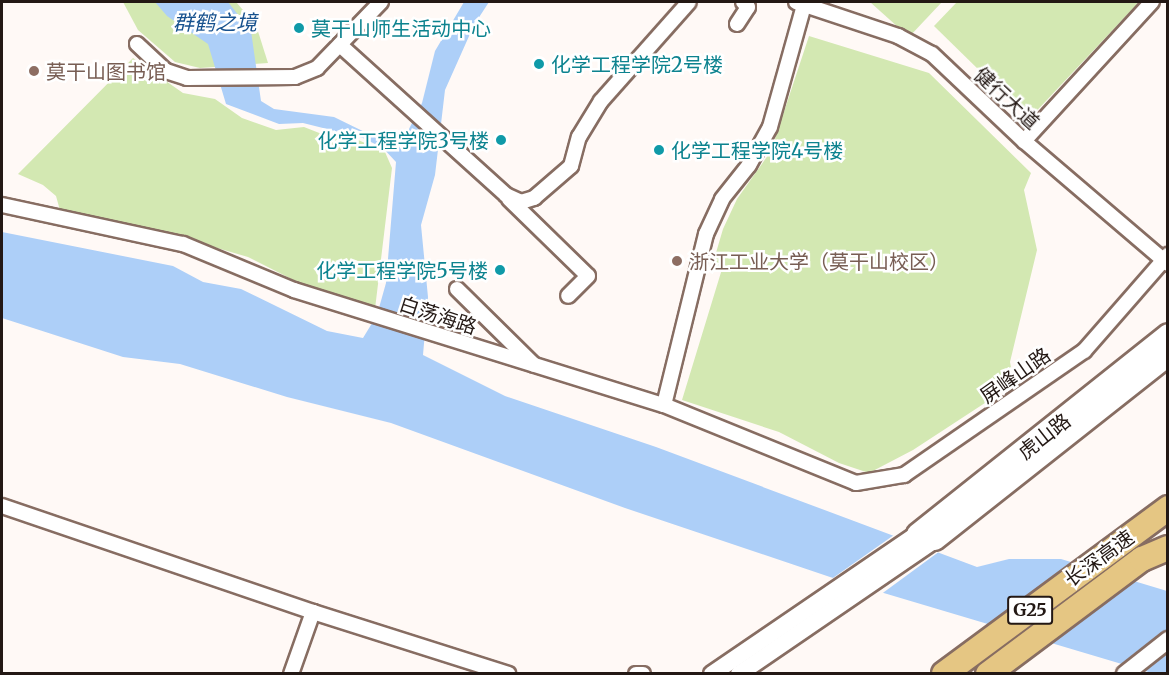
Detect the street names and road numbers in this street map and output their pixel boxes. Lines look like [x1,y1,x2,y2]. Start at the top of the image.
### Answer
street label: 健行大道 [970,62,1044,134]
street label: 白荡海路 [396,291,480,339]
street label: 屏峰山路 [975,342,1055,408]
street label: 虎山路 [1013,408,1075,464]
street label: 长深高速 [1060,525,1138,591]
road number: G25 [1006,595,1054,625]

